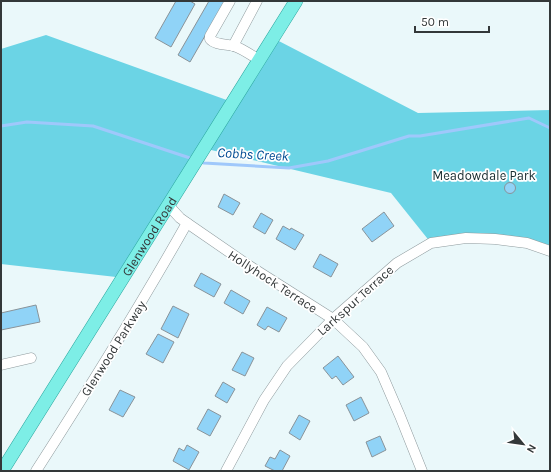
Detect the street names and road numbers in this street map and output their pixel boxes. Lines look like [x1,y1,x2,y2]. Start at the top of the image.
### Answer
street label: Glenwood Road [119,194,180,279]
street label: Hollyhock Terrace [225,247,320,316]
street label: Larkspur Terrace [314,262,397,339]
street label: Glenwood Parkway [78,298,149,399]

